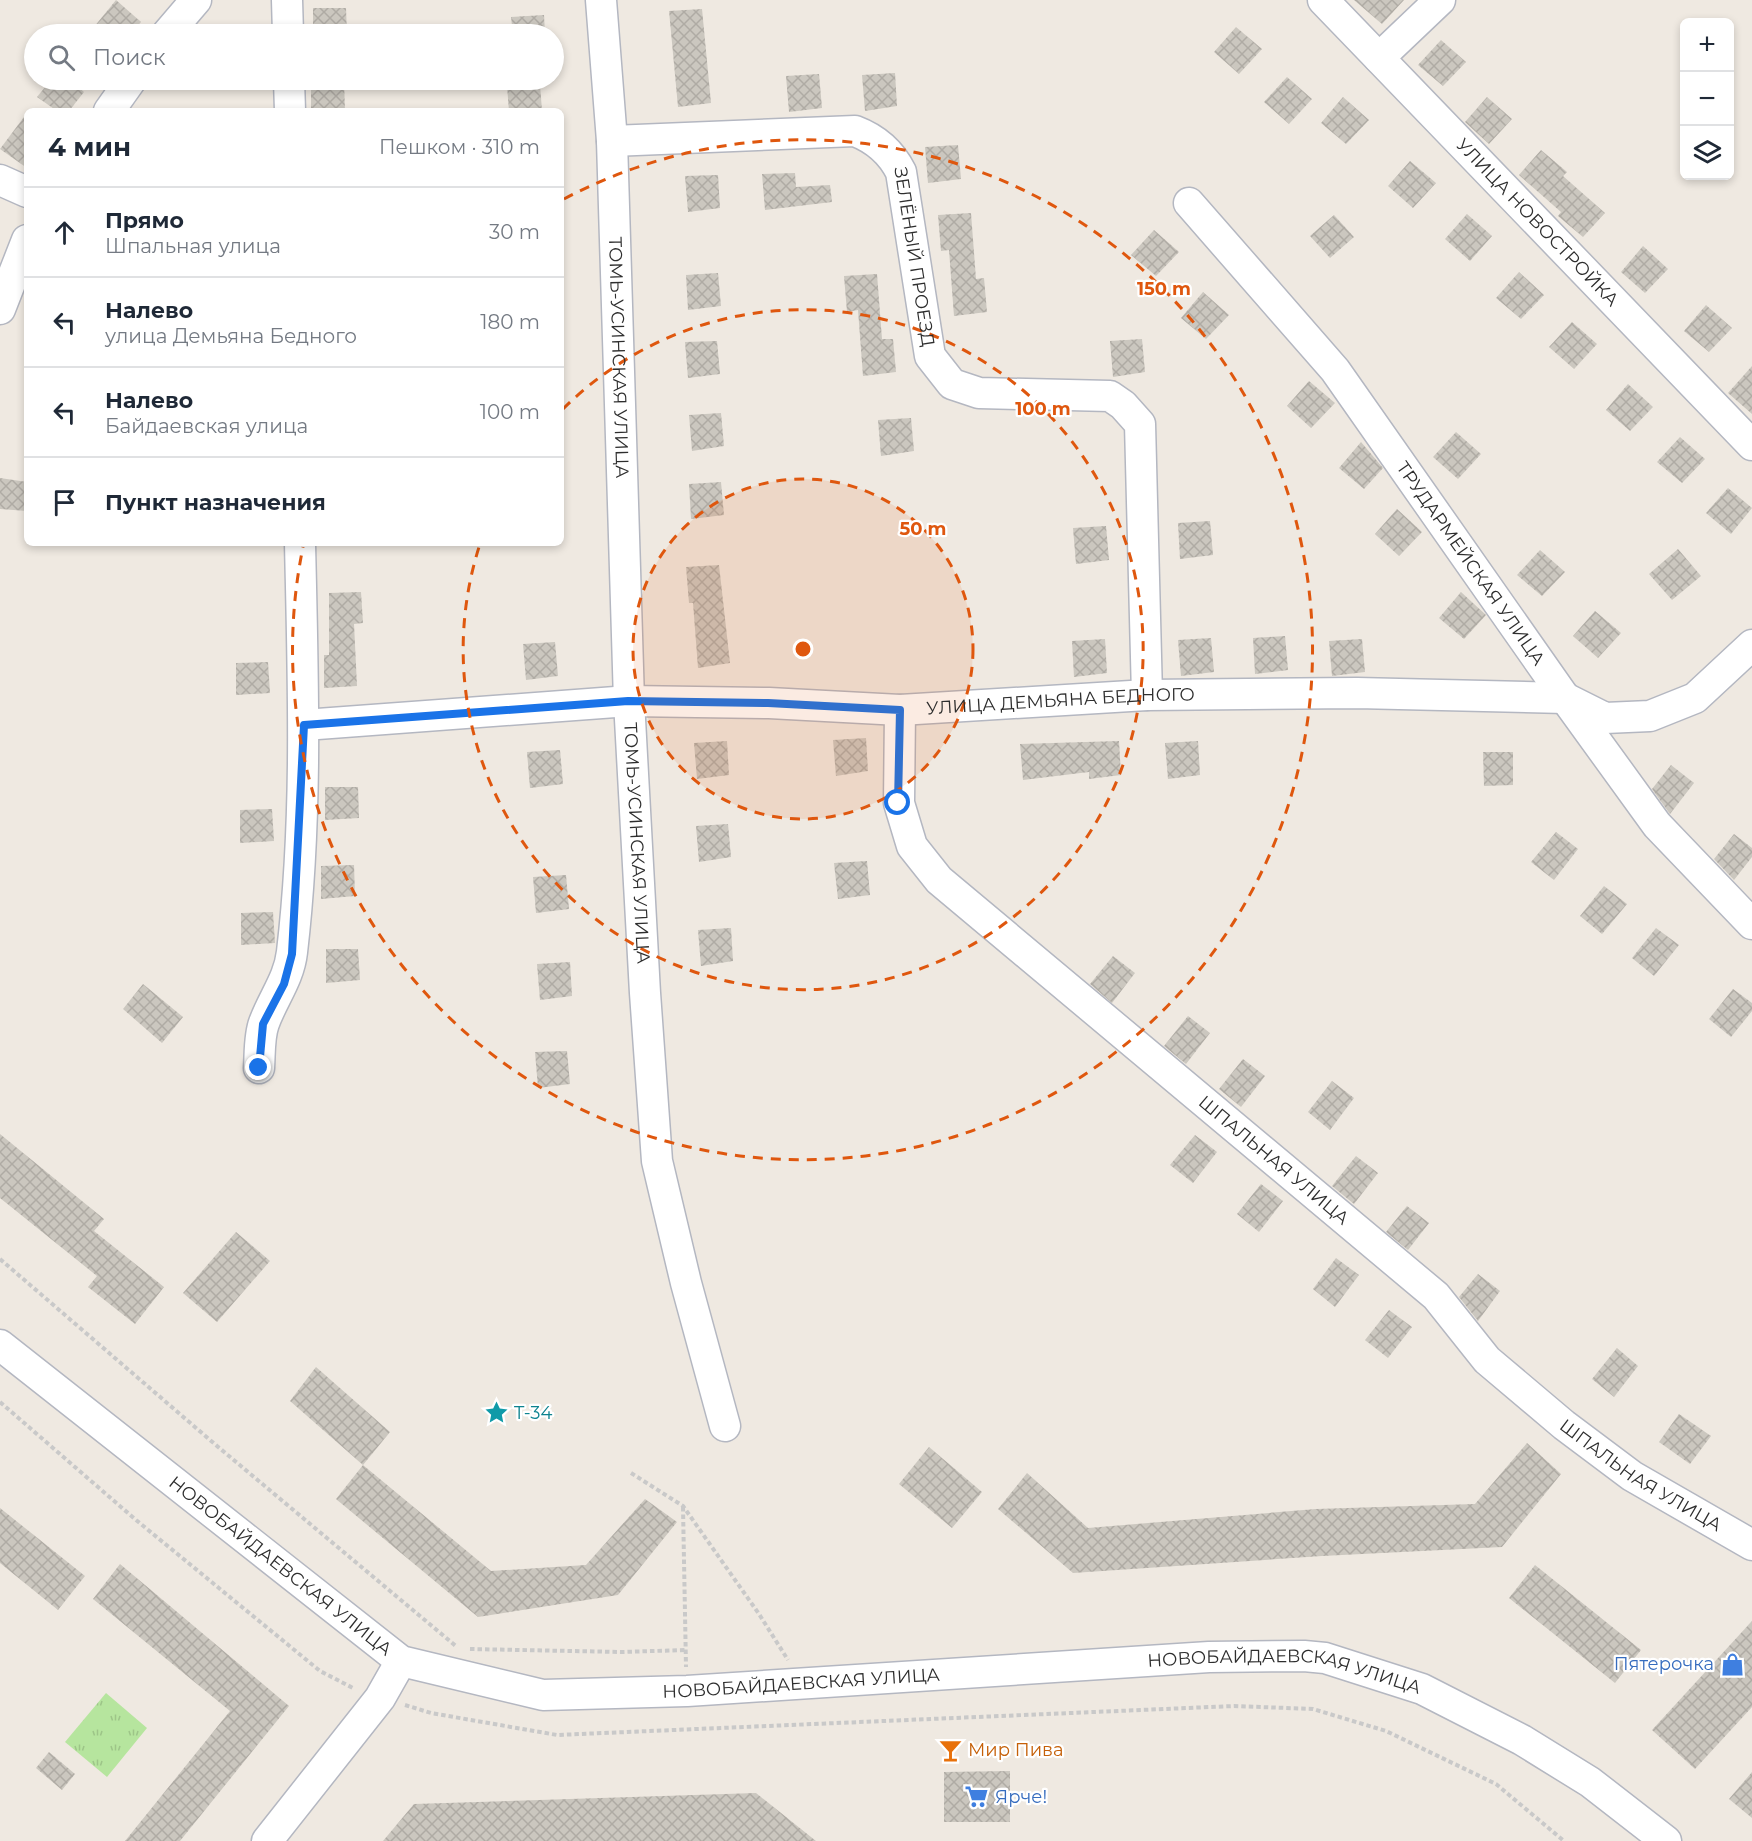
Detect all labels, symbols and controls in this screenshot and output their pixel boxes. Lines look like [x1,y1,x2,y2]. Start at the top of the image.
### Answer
map controls [1680,18,1734,180]
button: + [1680,18,1734,72]
search box [24,24,564,90]
icon: search [45,41,78,74]
text: Поиск [93,44,165,71]
button: − [1680,72,1734,126]
button: layers [1680,126,1734,180]
text: 4 мин [48,131,131,163]
street label: УЛИЦА НОВОСТРОЙКА [1452,134,1624,311]
text: Пешком · 310 m [379,135,540,159]
street label: ЗЕЛЁНЫЙ ПРОЕЗД [889,165,939,348]
text: Прямо [105,207,184,234]
icon: ahead [48,216,81,249]
text: 30 m [489,220,540,244]
text: Шпальная улица [105,234,281,258]
street label: ТОМЬ-УСИНСКАЯ УЛИЦА [604,236,633,479]
text: 150 m [1137,278,1191,300]
text: Налево [105,297,193,324]
icon: left [48,306,81,339]
text: 180 m [480,310,540,334]
text: улица Демьяна Бедного [105,324,357,348]
text: Налево [105,387,193,414]
icon: left [48,396,81,429]
text: 100 m [1015,398,1071,420]
text: 100 m [480,400,540,424]
text: Байдаевская улица [105,414,308,438]
street label: ТРУДАРМЕЙСКАЯ УЛИЦА [1392,457,1550,670]
icon: arrive [48,486,81,519]
text: Пункт назначения [105,489,326,516]
text: 50 m [900,518,946,540]
centre of rings [793,639,813,659]
street label: УЛИЦА ДЕМЬЯНА БЕДНОГО [926,684,1195,719]
street label: ТОМЬ-УСИНСКАЯ УЛИЦА [619,722,654,965]
route start [884,789,910,815]
route end [245,1054,271,1080]
street label: ШПАЛЬНАЯ УЛИЦА [1194,1091,1354,1230]
place icon: T-34 [483,1400,509,1426]
place label: T-34 [514,1402,552,1424]
street label: ШПАЛЬНАЯ УЛИЦА [1555,1415,1726,1537]
street label: НОВОБАЙДАЕВСКАЯ УЛИЦА [164,1471,397,1661]
street label: НОВОБАЙДАЕВСКАЯ УЛИЦА [1147,1645,1424,1699]
shop icon: Пятерочка [1719,1651,1745,1677]
place label: Пятерочка [1614,1653,1714,1675]
street label: НОВОБАЙДАЕВСКАЯ УЛИЦА [662,1664,941,1703]
bar icon: Мир Пива [937,1737,963,1763]
place label: Мир Пива [968,1739,1063,1761]
supermarket icon: Ярче! [964,1784,990,1810]
place label: Ярче! [995,1786,1047,1808]

